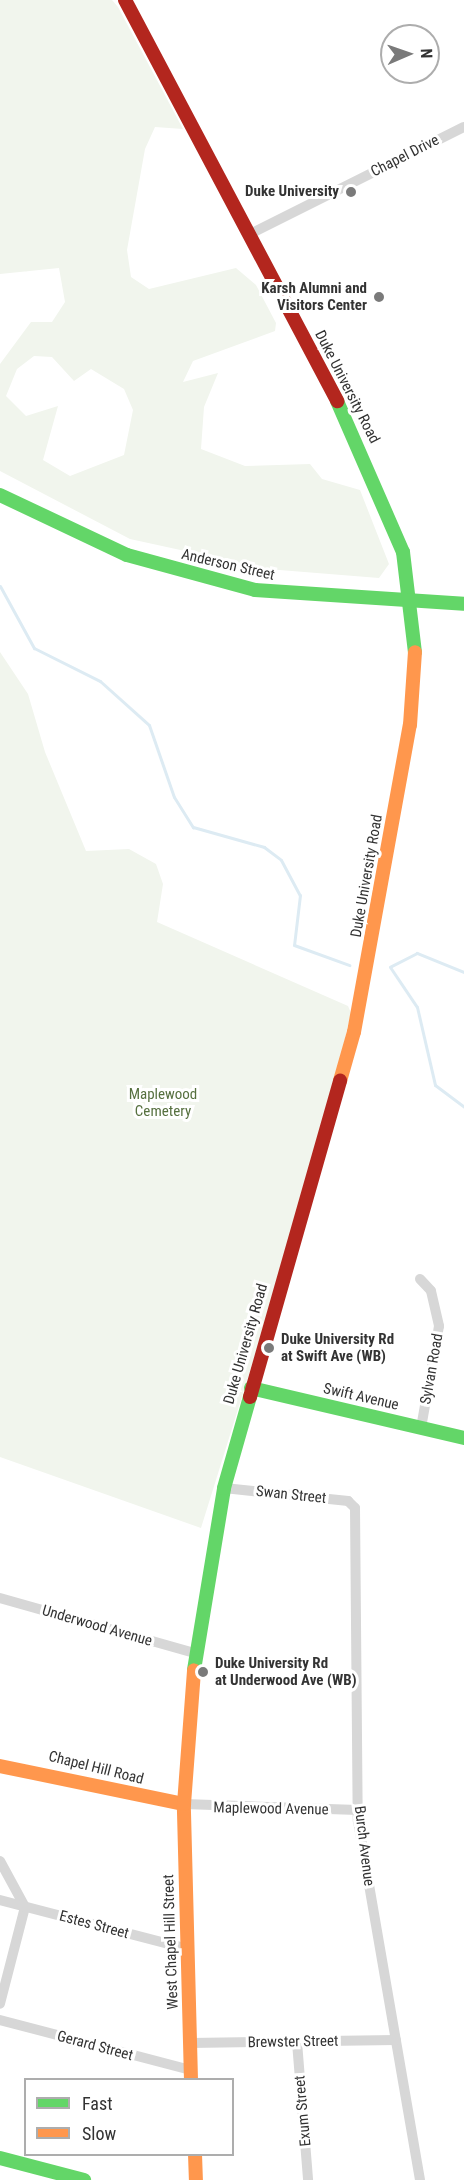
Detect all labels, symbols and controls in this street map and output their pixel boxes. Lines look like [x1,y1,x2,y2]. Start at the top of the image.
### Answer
north arrow [380,24,440,84]
text: N [417,48,436,59]
street label: Chapel Drive [368,131,442,181]
place label: Duke University [245,183,339,201]
marker: Duke University [344,185,358,199]
place label: Karsh Alumni and Visitors Center [261,279,367,314]
marker: Karsh Alumni and Visitors Center [372,290,386,304]
street label: Duke University Road [311,327,383,447]
street label: Anderson Street [180,546,276,584]
street label: Duke University Road [347,813,387,939]
park label: Maplewood Cemetery [129,1085,197,1120]
street label: Duke University Road [220,1282,272,1406]
place label: Duke University Rd at Swift Ave (WB) [281,1330,394,1365]
street label: Sylvan Road [417,1332,447,1406]
marker: Duke University Rd at Swift Ave (WB) [262,1341,276,1355]
street label: Swift Avenue [322,1380,400,1414]
street label: Swan Street [255,1482,327,1508]
street label: Underwood Avenue [40,1602,154,1650]
place label: Duke University Rd at Underwood Ave (WB) [215,1654,357,1689]
marker: Duke University Rd at Underwood Ave (WB) [196,1665,210,1679]
street label: Chapel Hill Road [47,1747,145,1789]
street label: Maplewood Avenue [213,1799,329,1819]
street label: Burch Avenue [350,1805,378,1887]
street label: West Chapel Hill Street [160,1874,182,2010]
street label: Estes Street [57,1907,131,1943]
street label: Gerard Street [55,2027,135,2065]
street label: Brewster Street [247,2032,339,2052]
street label: Exum Street [291,2075,315,2147]
legend [24,2078,234,2156]
text: Fast [82,2093,113,2114]
text: Slow [82,2123,116,2144]

